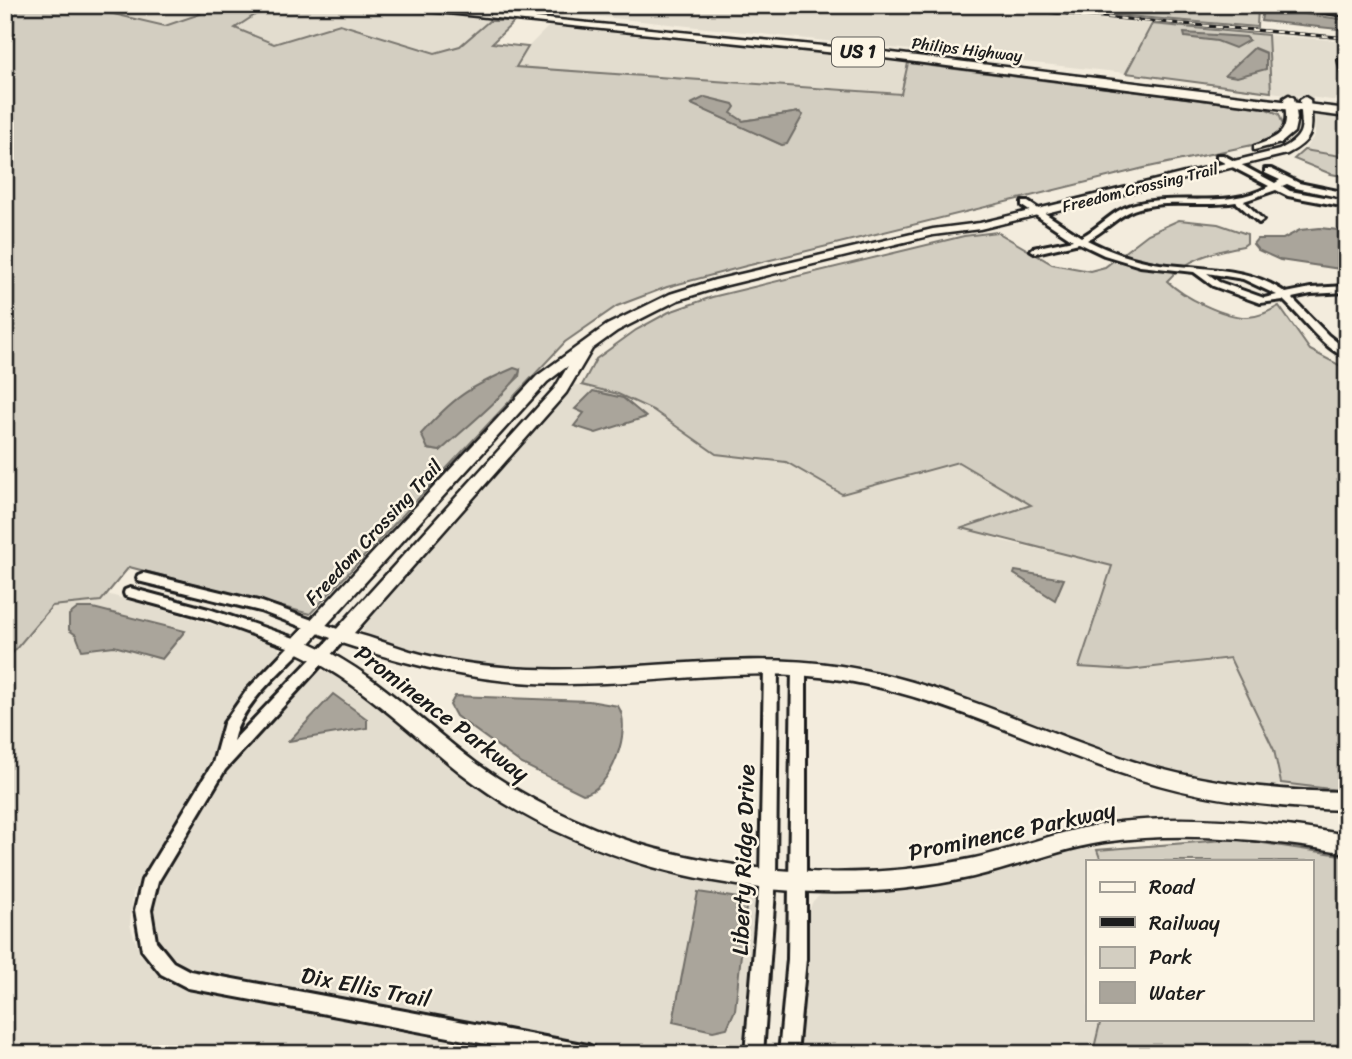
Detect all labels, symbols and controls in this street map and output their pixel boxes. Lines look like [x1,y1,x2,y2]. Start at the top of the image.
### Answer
street label: Philips Highway [910,28,1025,71]
road number: US 1 [832,38,884,66]
street label: Freedom Crossing Trail [1059,154,1222,221]
street label: Freedom Crossing Trail [297,451,451,613]
street label: Prominence Parkway [345,634,538,793]
street label: Liberty Ridge Drive [720,764,767,956]
street label: Prominence Parkway [905,789,1120,873]
legend [1086,860,1314,1020]
text: Road [1149,868,1196,906]
text: Railway [1149,904,1220,942]
text: Park [1149,938,1192,976]
street label: Dix Ellis Trail [298,955,435,1020]
text: Water [1149,974,1206,1012]

